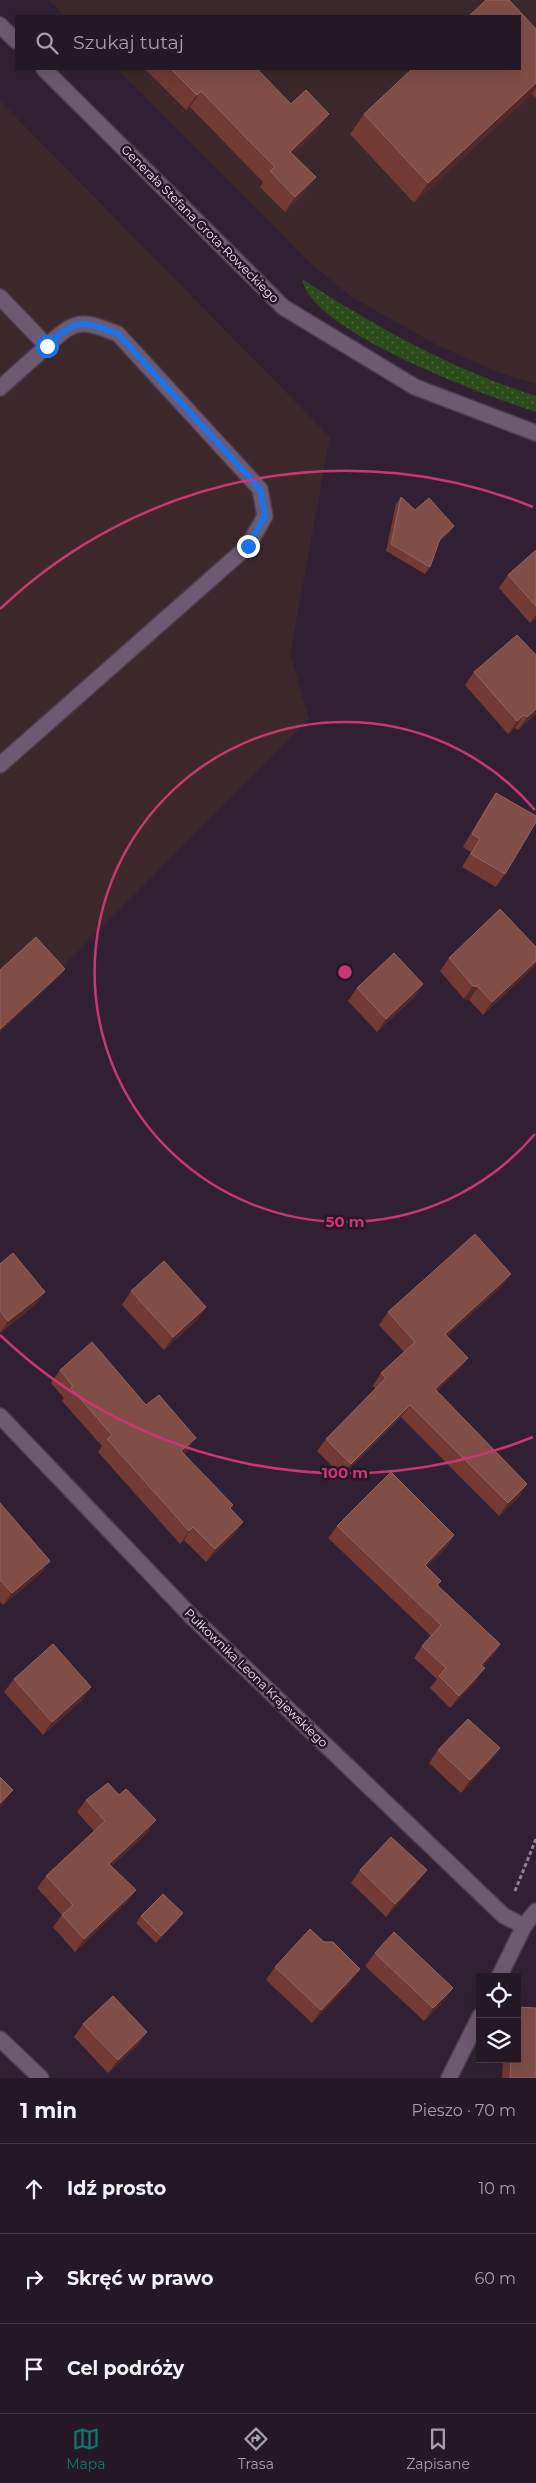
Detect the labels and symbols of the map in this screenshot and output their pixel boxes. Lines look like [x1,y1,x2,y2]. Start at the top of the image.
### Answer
street label: Generała Stefana Grota-Roweckiego [118,142,282,306]
route start [36,335,59,358]
route end [237,535,260,558]
centre of rings [336,963,354,981]
text: 50 m [325,1212,365,1231]
text: 100 m [322,1463,368,1482]
street label: Pułkownika Leona Krajewskiego [182,1605,331,1750]

